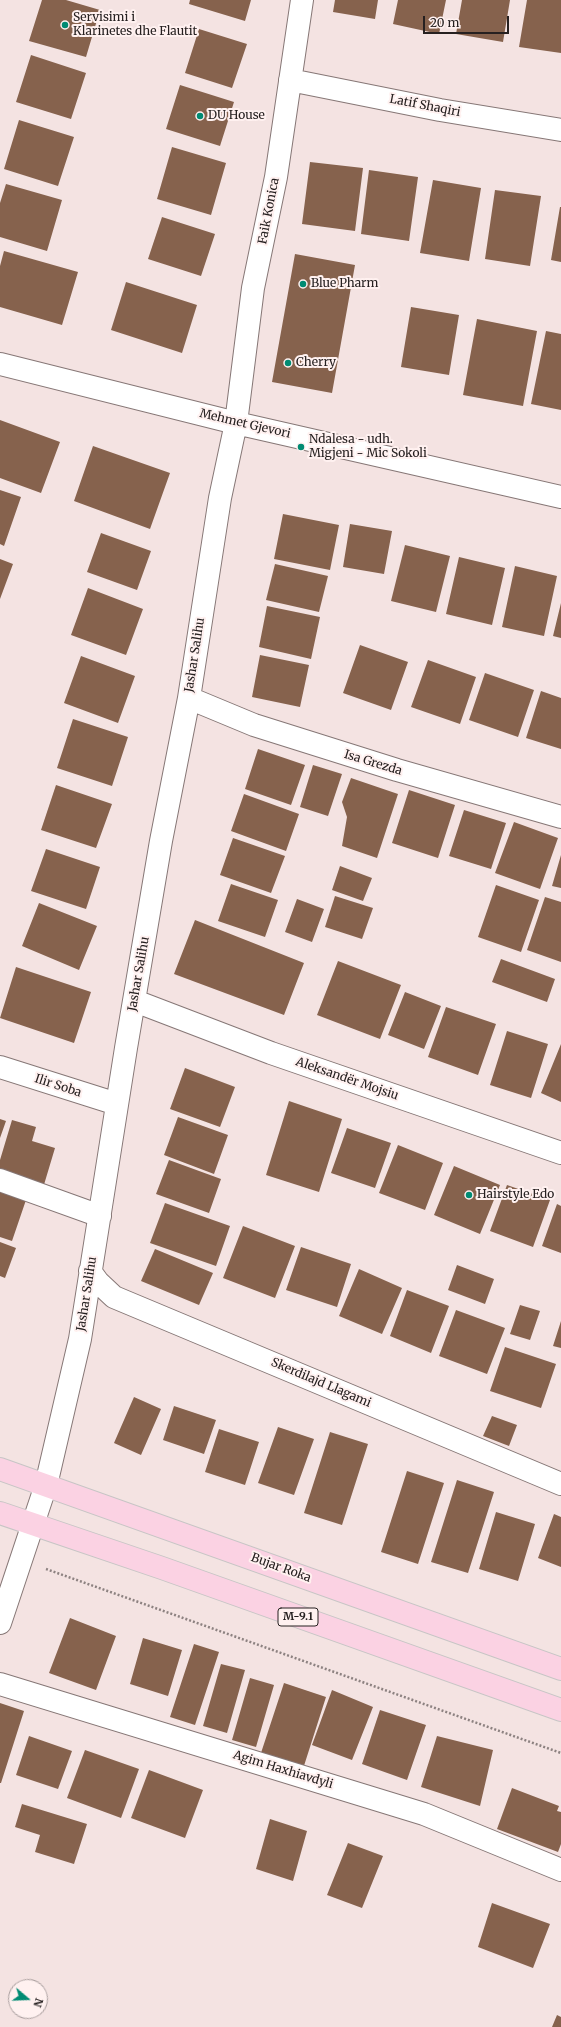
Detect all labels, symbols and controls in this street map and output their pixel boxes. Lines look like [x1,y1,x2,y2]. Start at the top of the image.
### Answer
scale bar [425,8,511,34]
place label: Servisimi i Klarinetes dhe Flautit [73,11,197,39]
text: 20 m [430,15,459,30]
marker: Servisimi i Klarinetes dhe Flautit [60,20,70,30]
street label: Latif Shaqiri [388,92,462,120]
place label: DU House [208,109,265,123]
marker: DU House [195,111,205,121]
street label: Faik Konica [256,177,282,245]
place label: Blue Pharm [311,277,378,291]
marker: Blue Pharm [298,279,308,289]
place label: Cherry [296,356,336,370]
marker: Cherry [283,358,293,368]
street label: Mehmet Gjevori [198,407,292,441]
place label: Ndalesa - udh. Migjeni - Mic Sokoli [309,433,427,461]
marker: Ndalesa - udh. Migjeni - Mic Sokoli [296,442,306,452]
street label: Jashar Salihu [182,617,208,693]
street label: Isa Grezda [342,747,404,779]
street label: Jashar Salihu [125,936,153,1012]
street label: Aleksandër Mojsiu [294,1055,400,1103]
street label: Ilir Soba [33,1072,83,1100]
place label: Hairstyle Edo [477,1188,554,1202]
marker: Hairstyle Edo [464,1190,474,1200]
street label: Jashar Salihu [74,1256,100,1332]
street label: Skerdilajd Llagami [269,1355,373,1411]
street label: Bujar Roka [249,1550,313,1586]
road number: M-9.1 [278,1608,318,1626]
street label: Agim Haxhiavdyli [231,1748,335,1792]
north arrow [8,1979,48,2019]
text: N [30,1996,46,2009]

